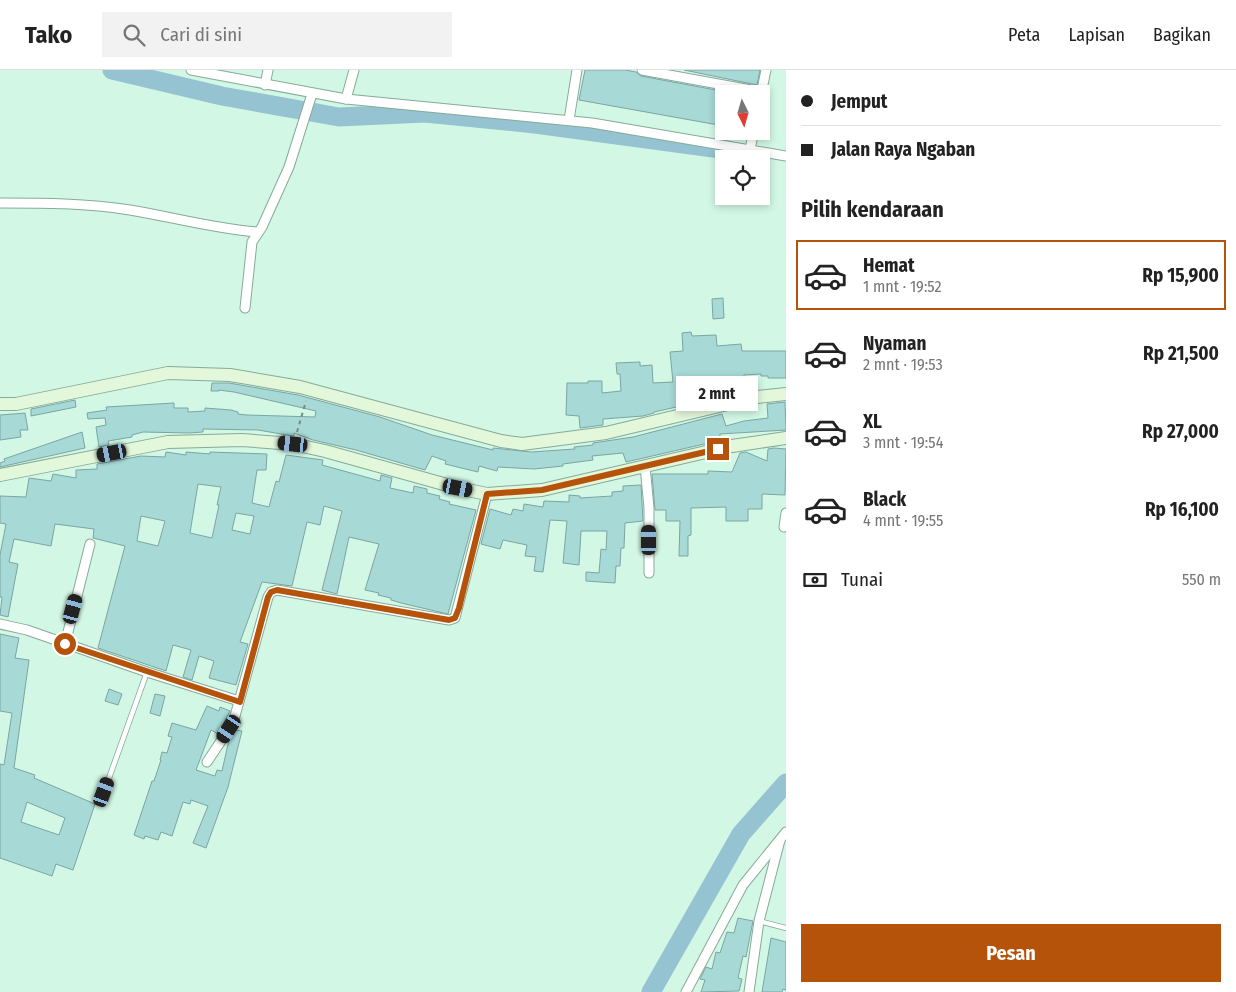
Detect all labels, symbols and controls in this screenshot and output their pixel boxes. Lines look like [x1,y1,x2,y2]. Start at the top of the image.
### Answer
search box [102,12,452,57]
text: Tako [25,21,72,49]
icon: search [120,21,148,49]
text: Cari di sini [160,23,242,46]
text: Peta [1008,24,1040,46]
text: Lapisan [1068,24,1125,46]
text: Bagikan [1153,24,1211,46]
north arrow [715,85,770,140]
map controls [715,85,770,205]
text: Jemput [831,90,888,113]
text: Jalan Raya Ngaban [831,138,975,161]
button: locate [715,150,770,205]
text: Pilih kendaraan [801,196,944,223]
icon: car [803,253,848,298]
text: Hemat [863,254,915,277]
text: Rp 15,900 [1142,264,1219,287]
text: 1 mnt · 19:52 [863,277,942,296]
icon: car [803,331,848,376]
text: Nyaman [863,332,926,355]
text: Rp 21,500 [1143,342,1219,365]
text: 2 mnt · 19:53 [863,355,943,374]
callout: 2 mnt [677,376,759,412]
text: 2 mnt [699,384,735,403]
icon: car [803,409,848,454]
text: XL [863,410,882,433]
text: Rp 27,000 [1142,420,1219,443]
text: 3 mnt · 19:54 [863,433,943,452]
car [277,435,308,453]
route end [707,438,729,460]
car [95,443,128,463]
car [441,478,474,498]
icon: car [803,487,848,532]
text: Black [863,488,906,511]
text: Rp 16,100 [1145,498,1219,521]
text: 4 mnt · 19:55 [863,511,943,530]
car [641,525,656,555]
icon: cash [801,566,829,594]
text: Tunai [841,568,883,591]
text: 550 m [1182,570,1221,589]
car [61,593,84,625]
route start [54,633,76,655]
car [214,712,243,746]
car [91,775,116,809]
button: Pesan [801,924,1221,982]

